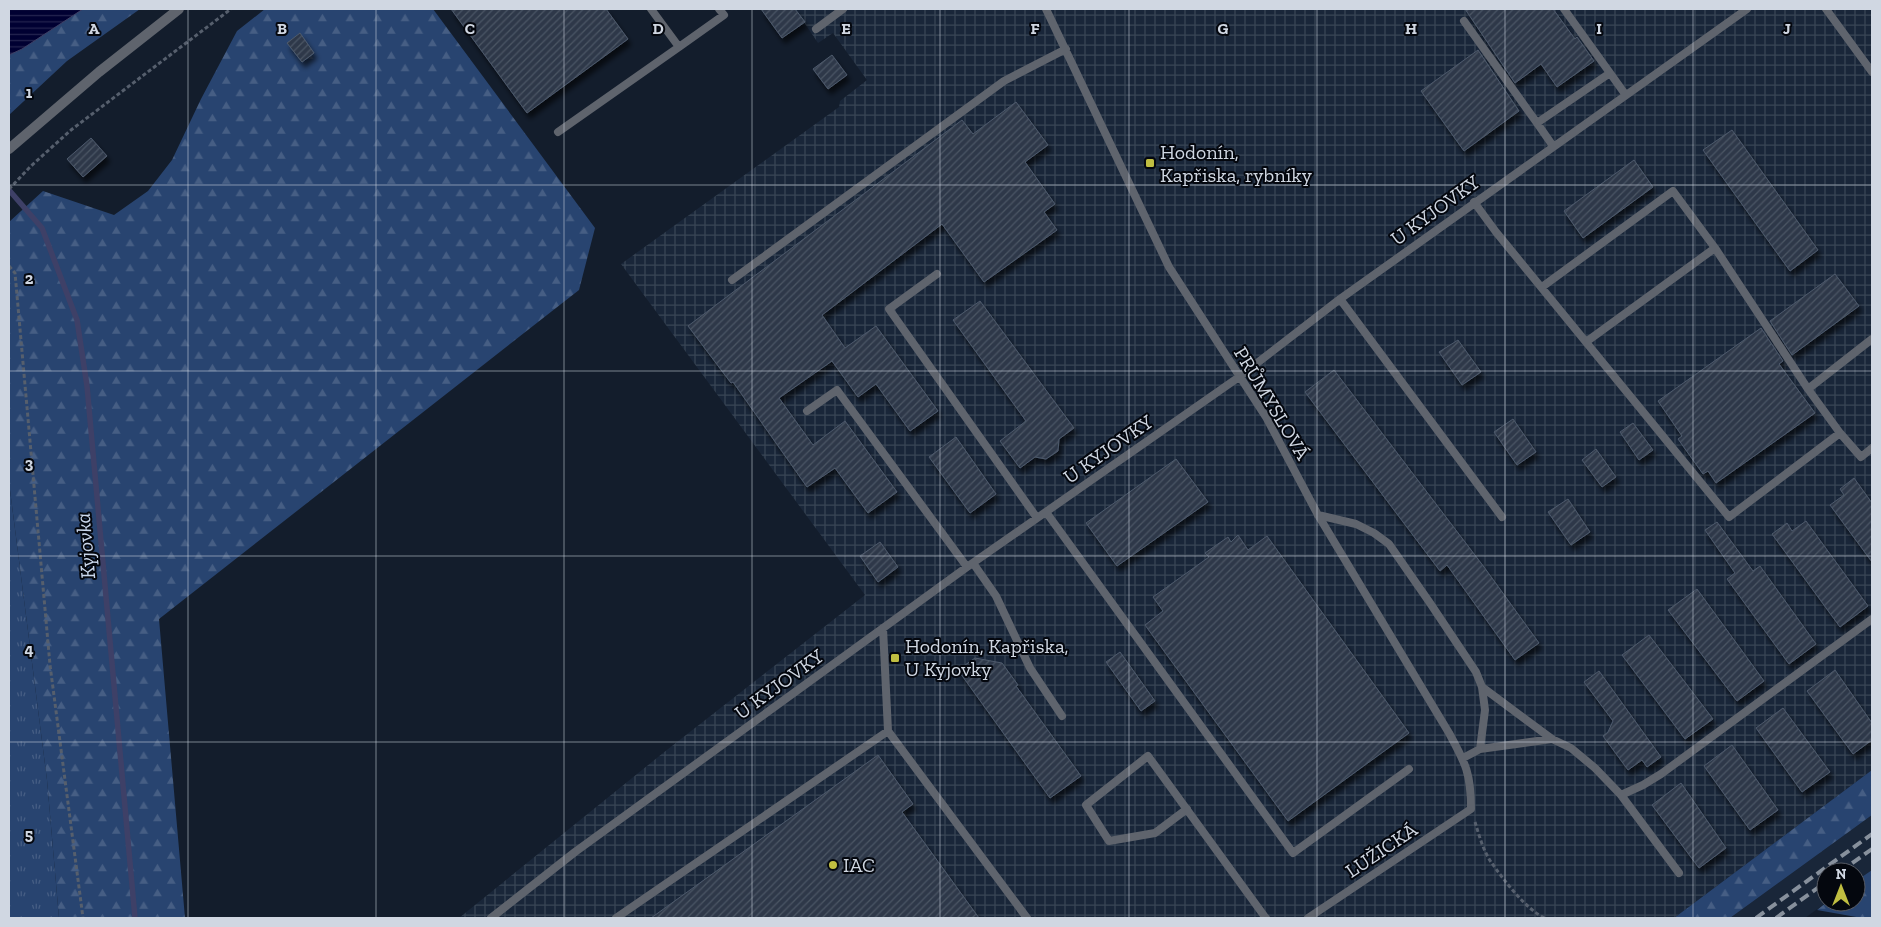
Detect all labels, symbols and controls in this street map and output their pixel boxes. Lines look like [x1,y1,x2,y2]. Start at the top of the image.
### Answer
text: A [89,19,100,38]
text: B [277,19,287,38]
text: C [465,19,475,38]
text: D [652,19,664,38]
text: E [841,19,851,38]
text: F [1030,19,1040,38]
text: G [1218,19,1229,38]
text: H [1405,19,1417,38]
text: I [1596,19,1602,38]
text: J [1783,19,1791,38]
text: 1 [26,83,33,102]
place label: Hodonín, Kapřiska, rybníky [1160,140,1313,187]
marker: Hodonín, Kapřiska, rybníky [1144,157,1156,169]
street label: U KYJOVKY [1386,169,1485,250]
text: 2 [25,269,34,288]
street label: PRŮMYSLOVÁ [1229,342,1316,465]
street label: U KYJOVKY [1059,409,1158,489]
text: 3 [25,454,34,473]
water label: Kyjovka [70,512,100,580]
place label: Hodonín, Kapřiska, U Kyjovky [905,634,1069,681]
text: 4 [24,640,34,659]
street label: U KYJOVKY [730,643,829,724]
marker: Hodonín, Kapřiska, U Kyjovky [889,652,901,664]
street label: LUŽICKÁ [1341,817,1422,883]
text: 5 [25,825,33,844]
place label: IAC [843,853,875,877]
marker: IAC [827,859,839,871]
north arrow [1816,862,1866,912]
text: N [1836,866,1847,883]

